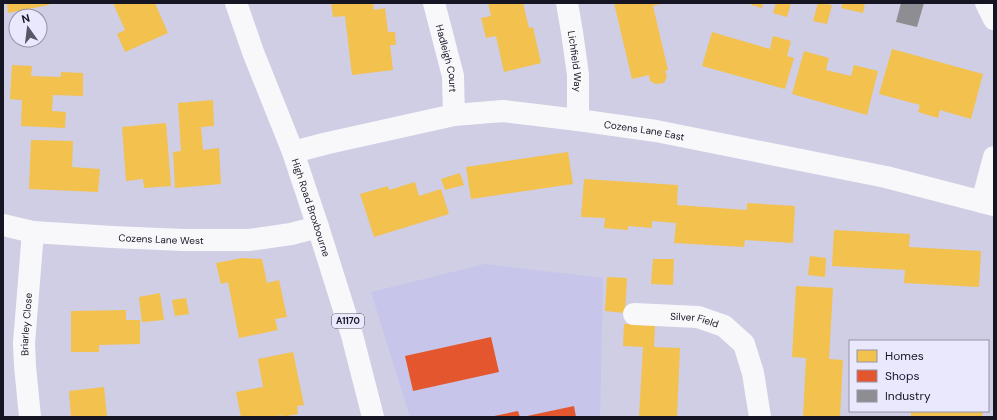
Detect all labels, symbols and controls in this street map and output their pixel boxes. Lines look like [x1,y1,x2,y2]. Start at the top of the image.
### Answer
north arrow [8,8,48,48]
text: N [20,11,31,26]
street label: Hadleigh Court [433,23,460,92]
street label: Lichfield Way [565,30,584,92]
street label: Cozens Lane East [603,118,686,144]
street label: High Road Broxbourne [289,157,333,259]
street label: Cozens Lane West [118,231,204,247]
street label: Briarley Close [18,292,35,356]
street label: Silver Field [670,310,720,331]
road number: A1170 [332,314,364,328]
legend [849,340,989,412]
text: Homes [885,348,924,364]
text: Shops [885,368,920,384]
text: Industry [885,388,931,404]

